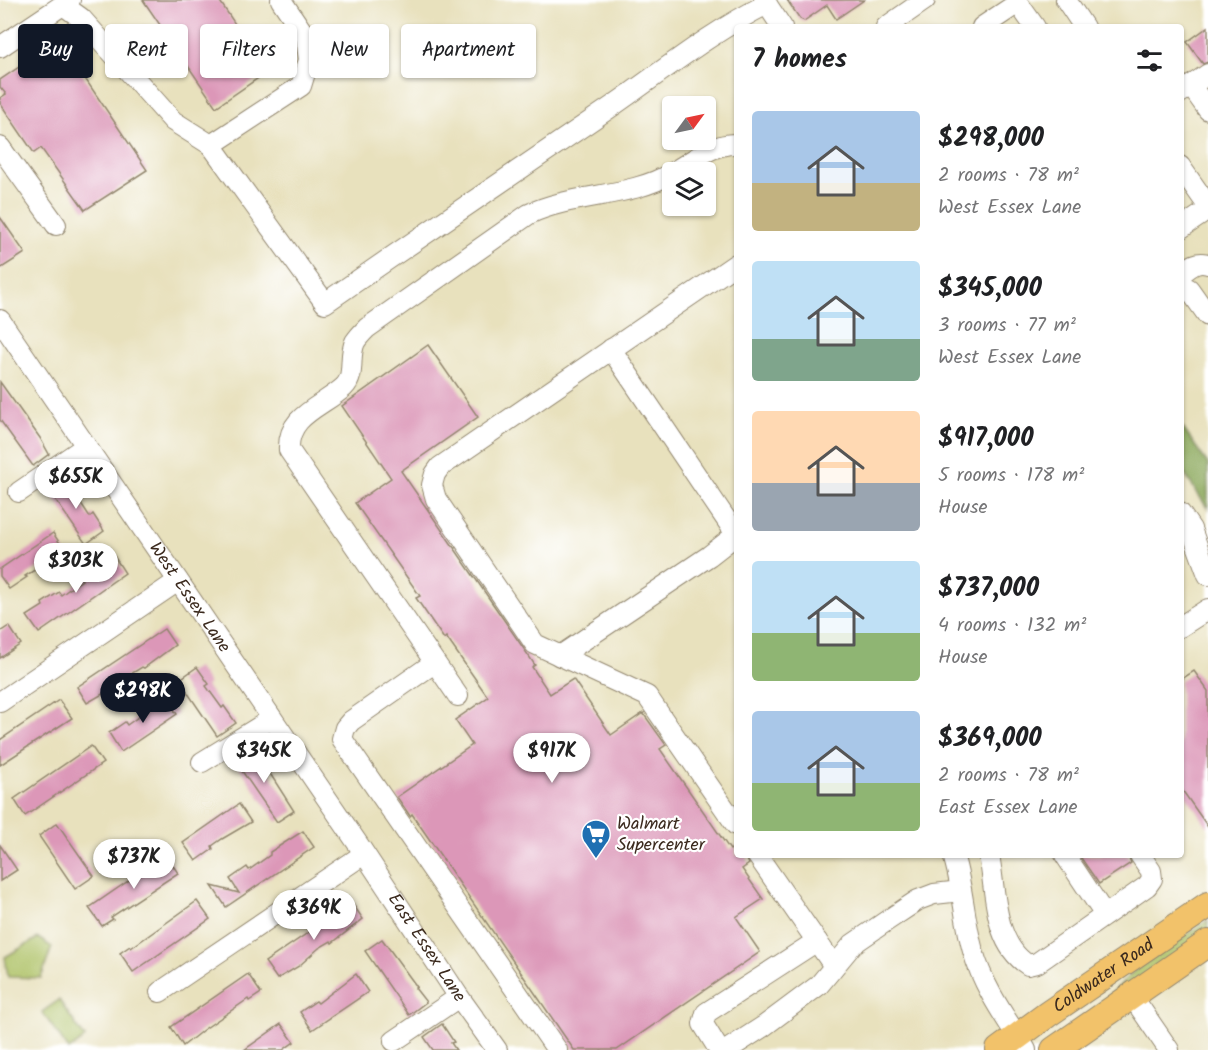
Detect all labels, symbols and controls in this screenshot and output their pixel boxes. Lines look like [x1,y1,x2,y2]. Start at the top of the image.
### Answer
chip: Buy [18,24,93,78]
chip: Rent [105,24,188,78]
chip: Filters [200,24,297,78]
chip: New [309,24,389,78]
chip: Apartment [401,24,536,78]
text: 7 homes [752,39,847,81]
icon: filters [1133,44,1166,77]
north arrow [662,96,716,150]
map controls [662,96,716,216]
text: $298,000 [938,118,1044,160]
icon: home [800,135,872,207]
text: 2 rooms · 78 m² [938,160,1079,192]
button: layers [662,162,716,216]
text: West Essex Lane [938,192,1081,224]
text: $345,000 [938,268,1042,310]
icon: home [800,285,872,357]
text: 3 rooms · 77 m² [938,310,1076,342]
text: West Essex Lane [938,342,1081,374]
text: $917,000 [938,418,1034,460]
icon: home [800,435,872,507]
pin: $655K [34,459,118,510]
text: 5 rooms · 178 m² [938,460,1084,492]
text: $655K [49,462,103,494]
text: House [938,492,988,524]
street label: West Essex Lane [141,536,238,659]
pin: $303K [34,543,118,594]
text: $303K [48,546,104,578]
text: $737,000 [938,568,1039,610]
icon: home [800,585,872,657]
text: 4 rooms · 132 m² [938,610,1086,642]
text: House [938,642,988,674]
pin: $298K [101,673,185,724]
text: $298K [114,676,172,708]
text: $369,000 [938,718,1042,760]
pin: $345K [222,733,306,784]
pin: $917K [510,733,594,784]
icon: home [800,735,872,807]
text: $345K [236,736,292,768]
text: $917K [527,736,577,768]
text: 2 rooms · 78 m² [938,760,1079,792]
text: East Essex Lane [938,792,1078,824]
place label: Walmart Supercenter [617,810,706,860]
supermarket icon: Walmart Supercenter [580,818,612,860]
pin: $737K [92,839,176,890]
text: $737K [107,842,161,874]
street label: East Essex Lane [380,887,473,1008]
pin: $369K [272,890,356,941]
text: $369K [286,893,342,925]
street label: Coldwater Road [1047,931,1161,1021]

